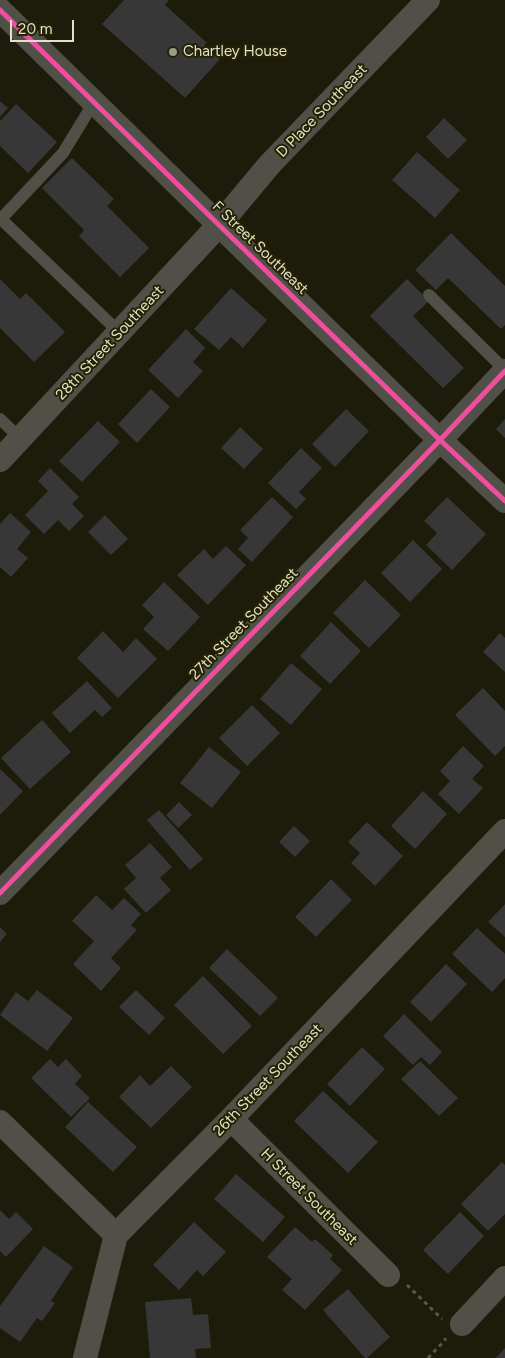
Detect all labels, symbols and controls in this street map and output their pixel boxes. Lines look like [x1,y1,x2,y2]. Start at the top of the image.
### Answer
scale bar [12,10,76,42]
text: 20 m [18,20,52,38]
place label: Chartley House [183,43,287,61]
marker: Chartley House [167,46,179,58]
street label: D Place Southeast [273,61,371,161]
street label: F Street Southeast [208,198,312,298]
street label: 28th Street Southeast [52,282,168,404]
street label: 27th Street Southeast [186,564,302,684]
street label: 26th Street Southeast [210,1020,326,1140]
street label: H Street Southeast [257,1145,361,1249]

